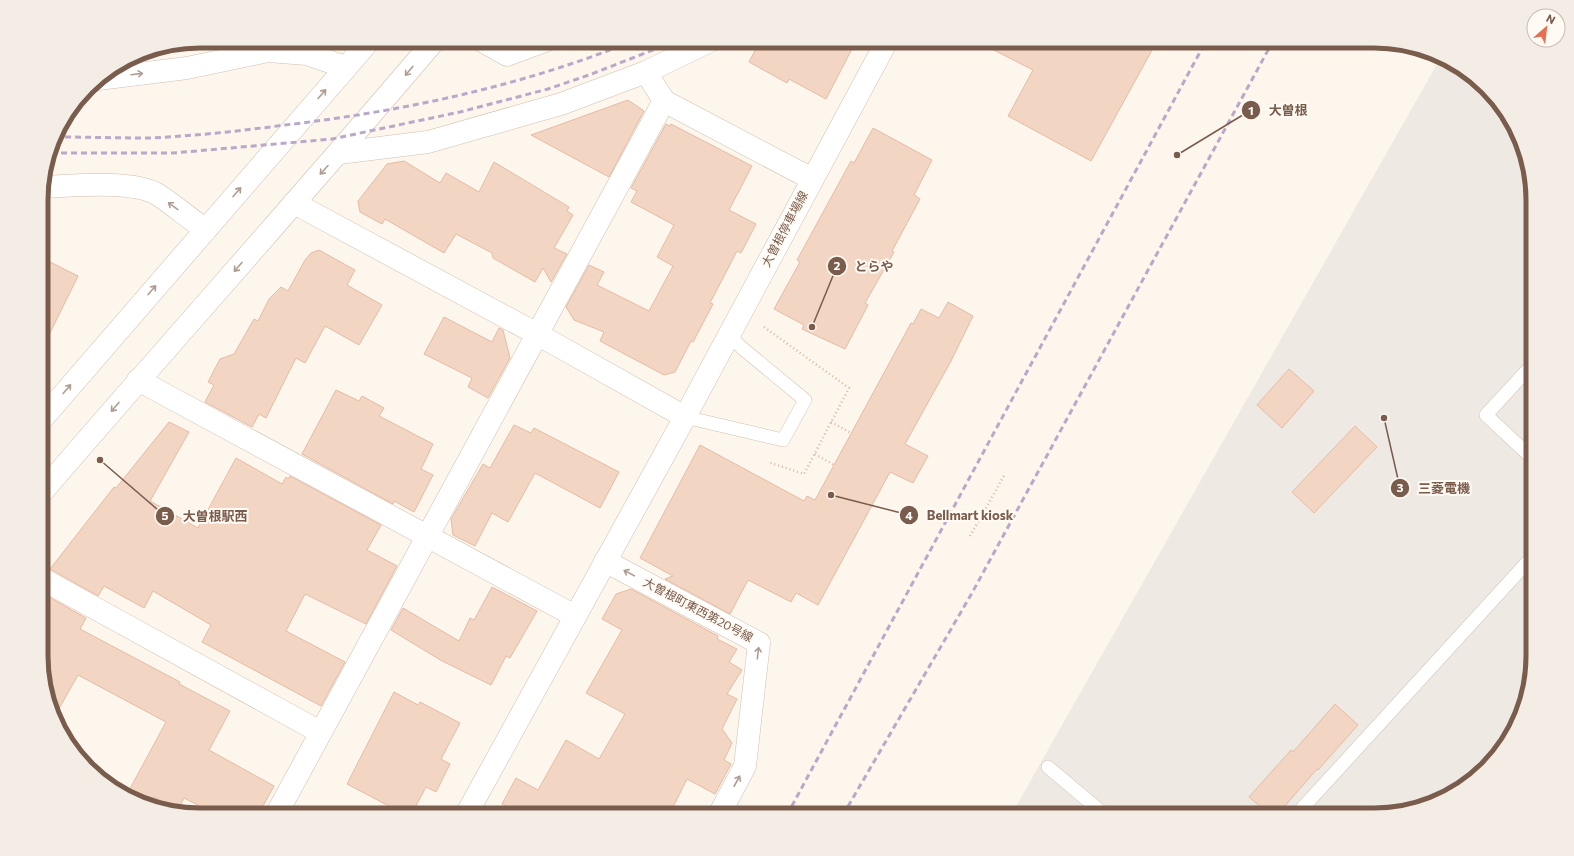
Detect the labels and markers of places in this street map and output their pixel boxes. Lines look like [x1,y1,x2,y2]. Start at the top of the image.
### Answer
callout: 大曽根 [1241,98,1316,123]
callout: とらや [827,254,902,279]
callout: 三菱電機 [1390,476,1478,501]
callout: Bellmart kiosk [899,503,1021,528]
callout: 大曽根駅西 [155,504,256,529]

